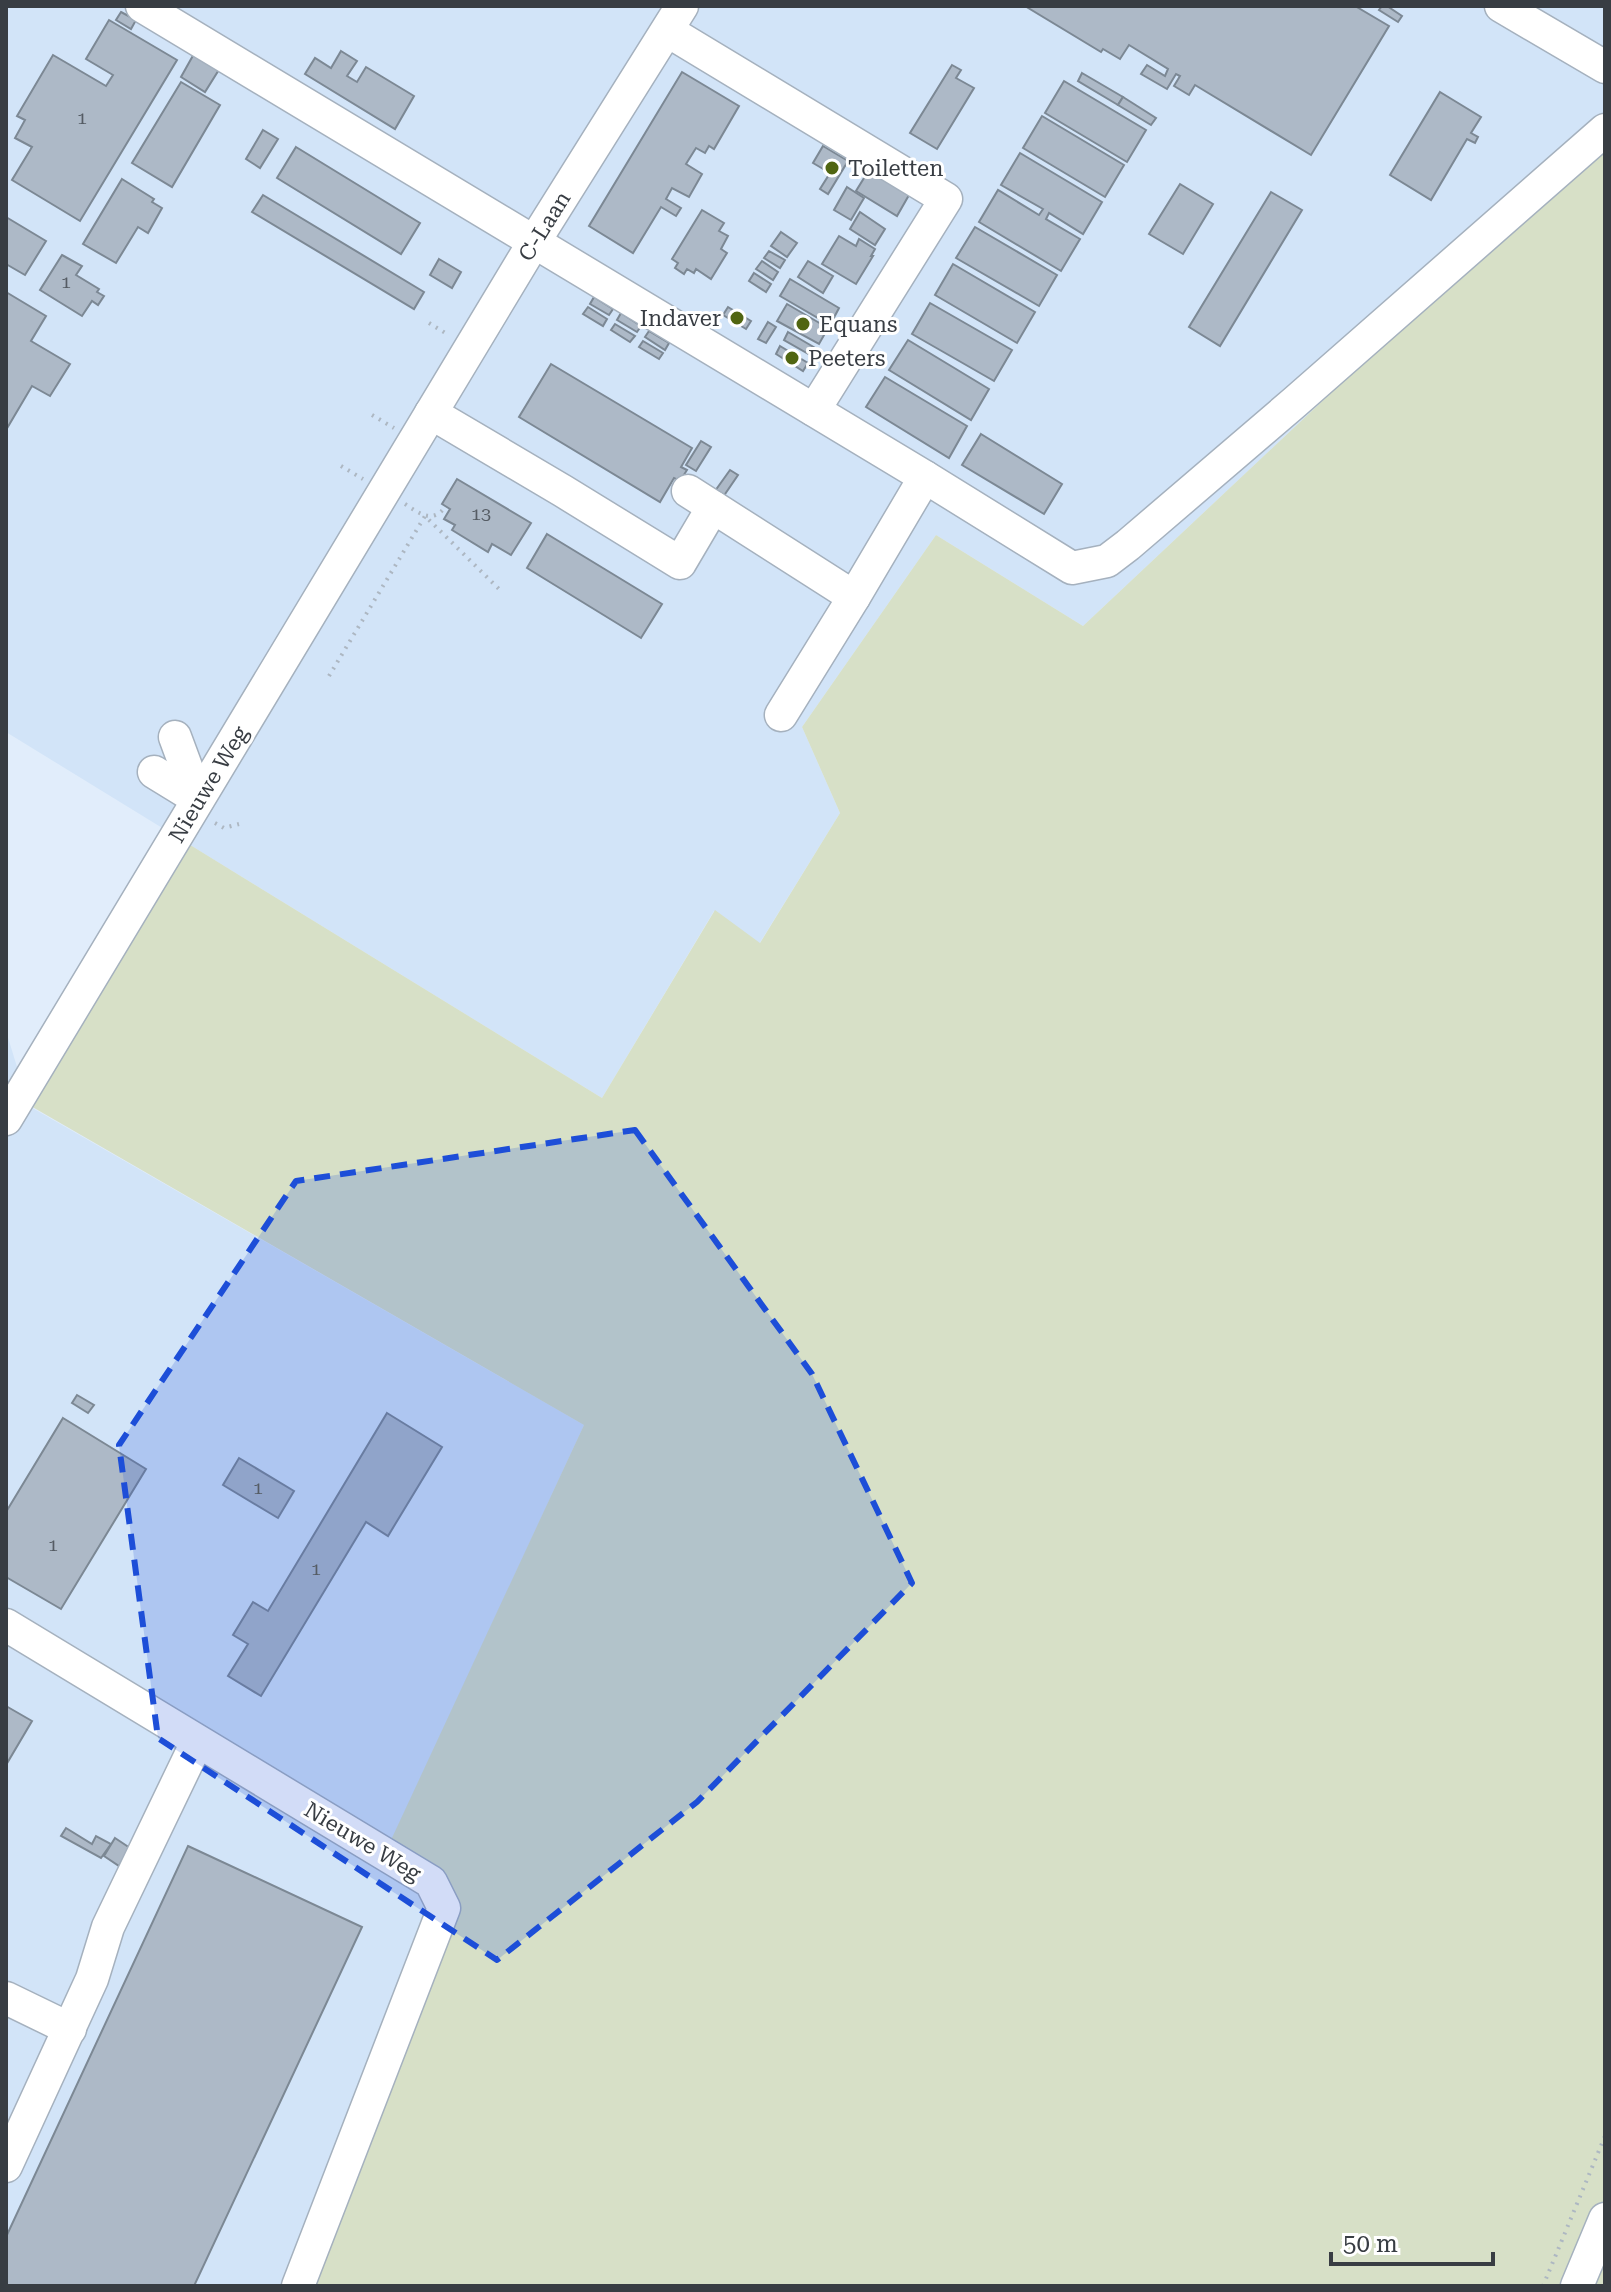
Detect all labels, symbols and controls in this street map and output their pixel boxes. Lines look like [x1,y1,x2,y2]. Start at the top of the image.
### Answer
house number: 1 [77,107,87,128]
place label: Toiletten [848,156,943,181]
marker: Toiletten [823,159,841,177]
street label: C-Laan [513,187,576,266]
house number: 1 [61,271,71,292]
place label: Indaver [640,306,721,331]
marker: Indaver [728,309,746,327]
place label: Equans [819,312,898,337]
marker: Equans [794,315,812,333]
place label: Peeters [808,346,885,371]
marker: Peeters [783,349,801,367]
house number: 13 [471,503,491,524]
street label: Nieuwe Weg [164,721,253,847]
house number: 1 [253,1477,263,1498]
house number: 1 [48,1534,58,1555]
house number: 1 [311,1558,321,1579]
street label: Nieuwe Weg [300,1797,426,1886]
scale bar [1331,2216,1493,2266]
text: 50 m [1343,2230,1398,2258]

